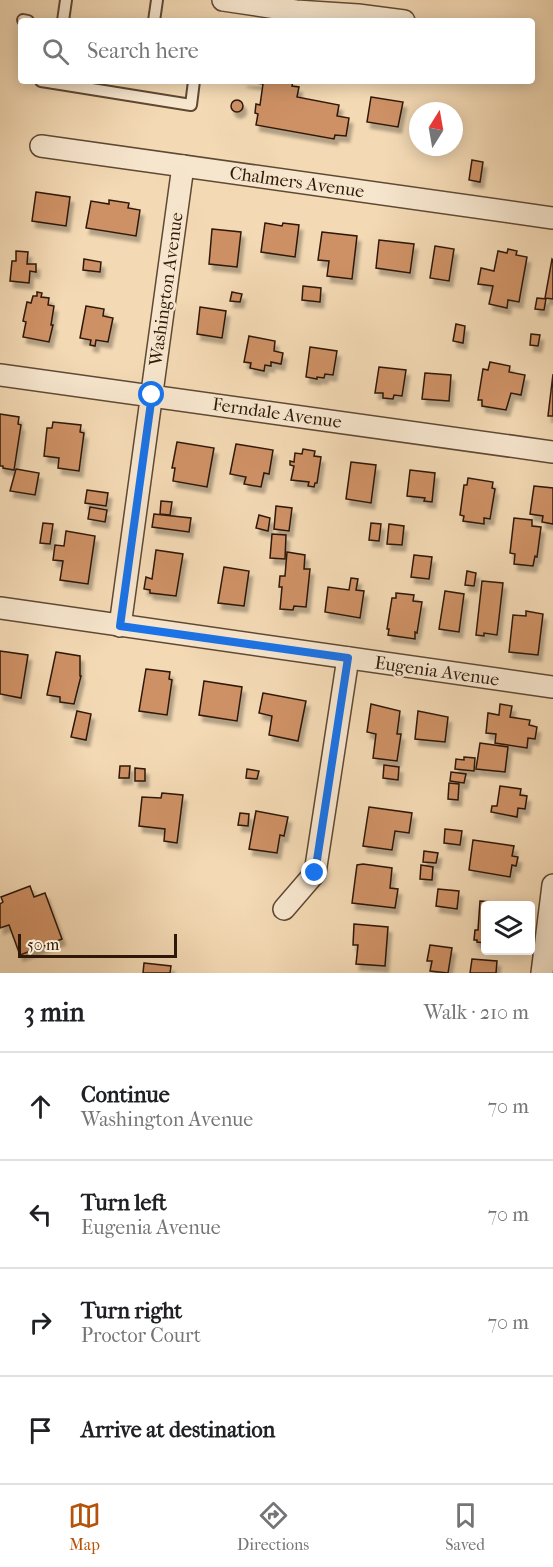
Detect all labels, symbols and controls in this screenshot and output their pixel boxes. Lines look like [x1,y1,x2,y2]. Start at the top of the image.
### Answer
search box [18,18,535,84]
icon: search [39,35,72,68]
text: Search here [87,38,199,64]
north arrow [409,102,463,156]
street label: Chalmers Avenue [228,163,366,202]
street label: Washington Avenue [145,211,188,368]
route start [138,381,164,407]
street label: Ferndale Avenue [211,394,343,433]
street label: Eugenia Avenue [373,652,501,691]
route end [301,859,327,885]
map controls [481,901,535,955]
button: layers [481,901,535,955]
scale bar [18,931,177,959]
text: 50 m [27,935,59,954]
text: 3 min [24,997,85,1028]
text: Walk · 210 m [424,1001,529,1024]
text: Continue [81,1082,170,1108]
icon: ahead [24,1090,57,1123]
text: 70 m [487,1095,529,1118]
text: Washington Avenue [81,1108,253,1131]
text: Turn left [81,1190,167,1216]
icon: left [24,1198,57,1231]
text: 70 m [487,1203,529,1226]
text: Eugenia Avenue [81,1216,221,1239]
text: Turn right [81,1298,182,1324]
icon: right [24,1306,57,1339]
text: 70 m [487,1311,529,1334]
text: Proctor Court [81,1324,201,1347]
icon: arrive [24,1414,57,1447]
text: Arrive at destination [81,1417,275,1443]
tab: Map [68,1499,101,1554]
tab: Directions [237,1499,309,1554]
tab: Saved [445,1499,485,1554]

